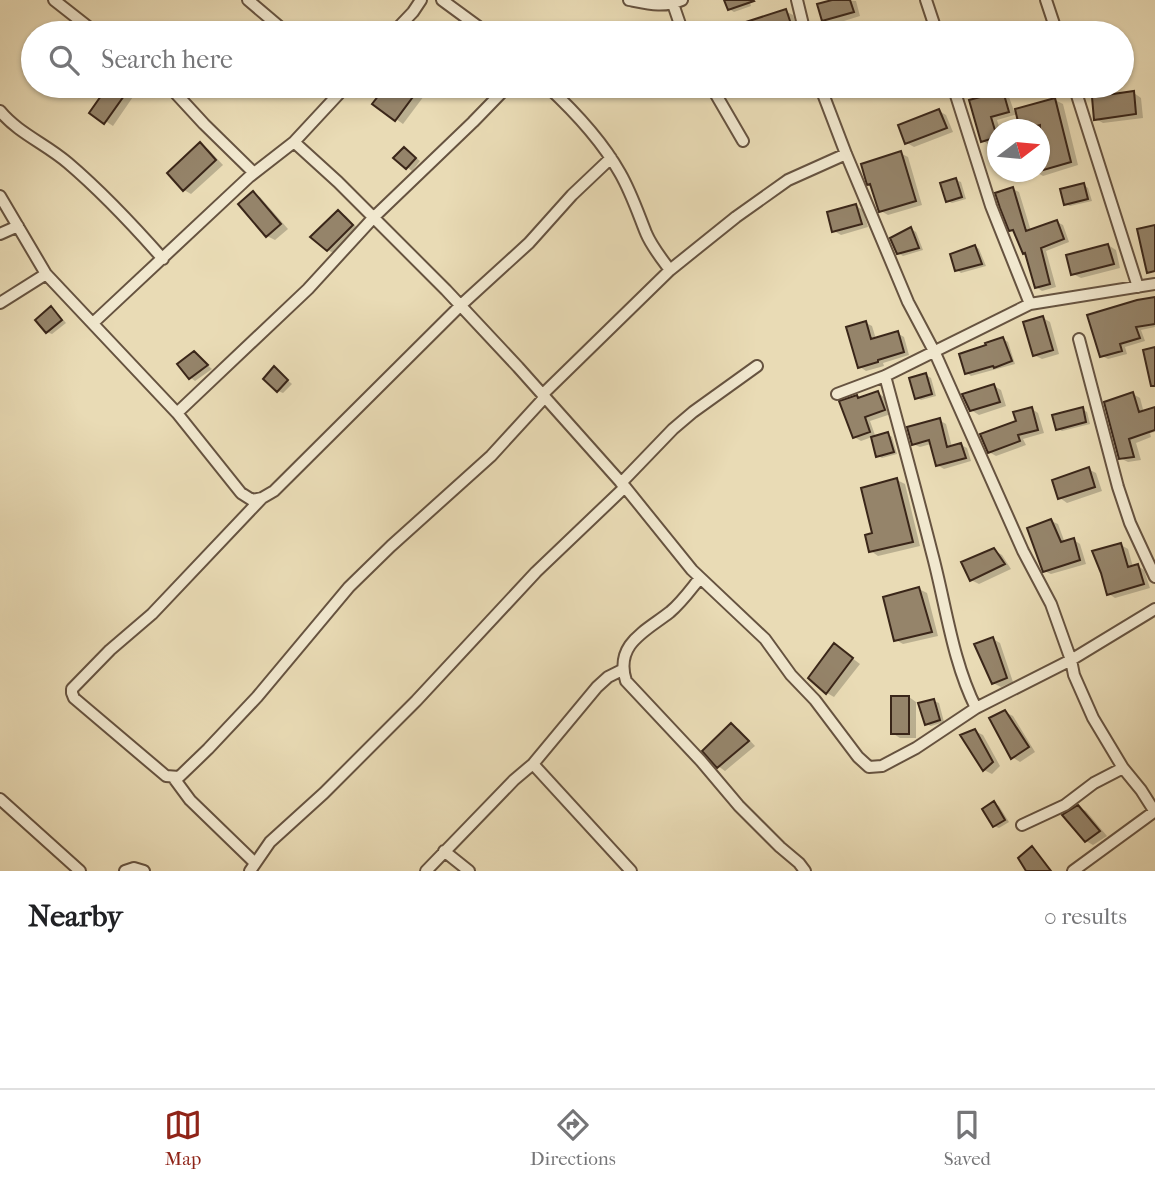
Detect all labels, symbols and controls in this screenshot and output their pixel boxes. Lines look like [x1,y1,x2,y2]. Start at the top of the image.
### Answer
search box [21,21,1134,98]
icon: search [45,41,83,79]
text: Search here [101,44,233,75]
north arrow [987,119,1050,182]
text: Nearby [28,899,123,934]
text: 0 results [1044,903,1127,930]
tab: Map [164,1106,202,1170]
tab: Directions [530,1106,616,1170]
tab: Saved [944,1106,991,1170]

